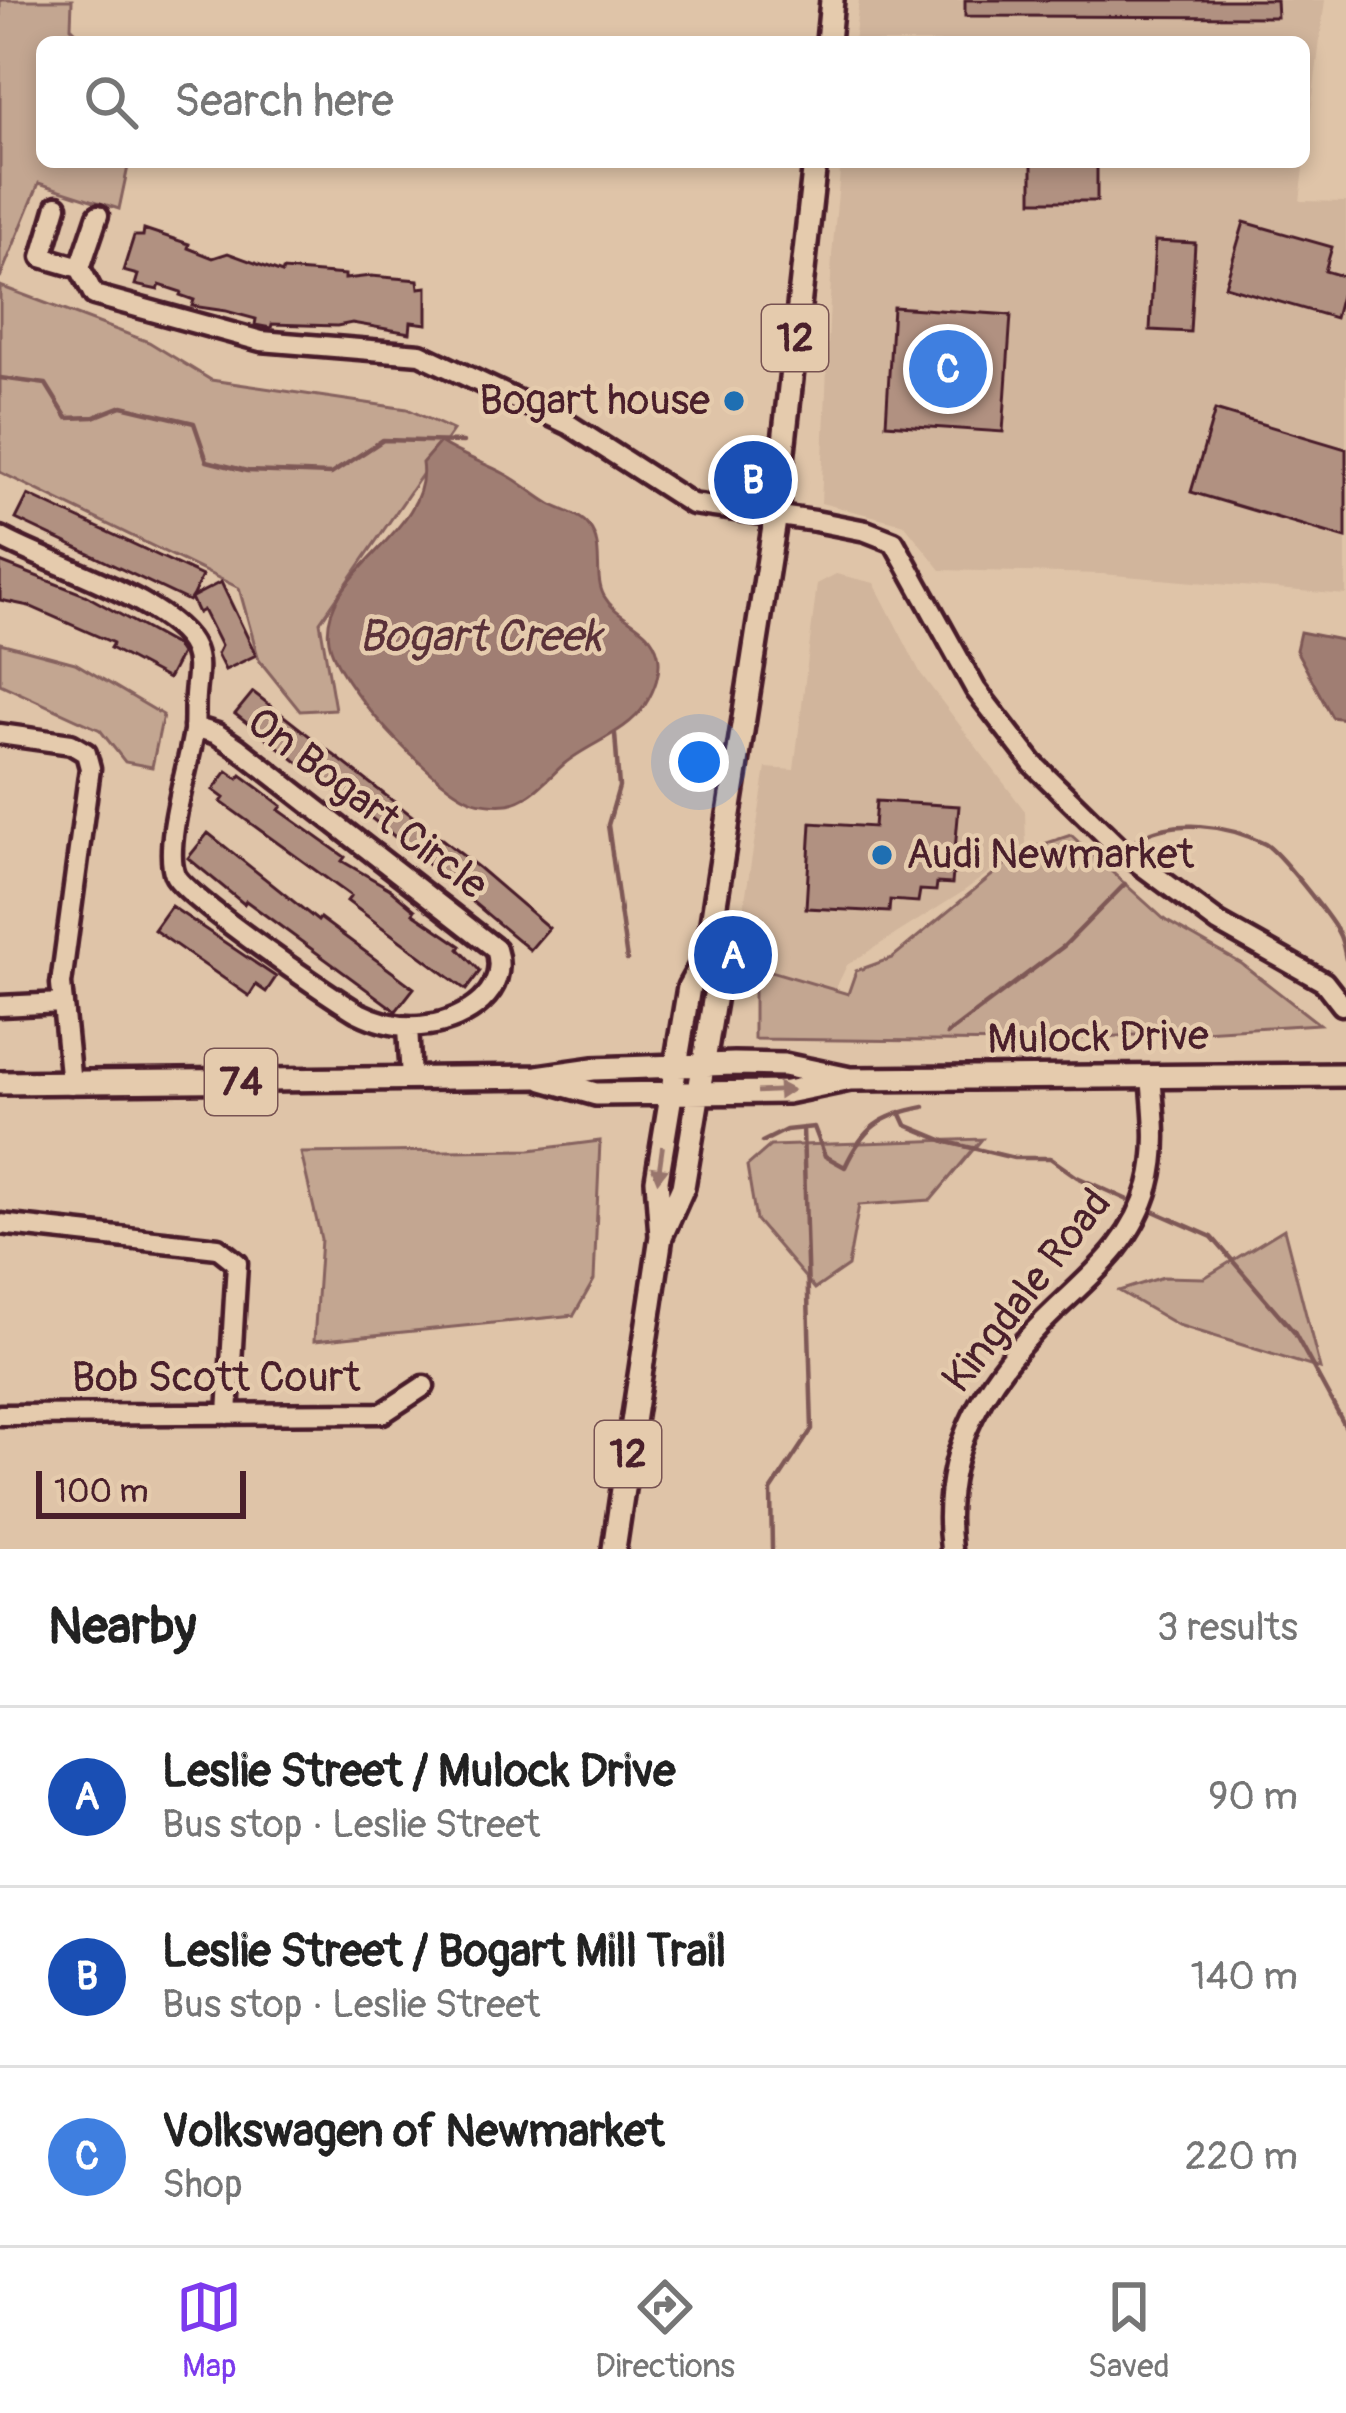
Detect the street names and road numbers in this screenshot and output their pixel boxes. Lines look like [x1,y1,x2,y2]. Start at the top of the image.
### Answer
road number: 12 [762,305,828,371]
street label: On Bogart Circle [236,697,498,912]
street label: Mulock Drive [987,1010,1209,1066]
road number: 74 [205,1049,277,1115]
street label: Kingdale Road [931,1179,1123,1403]
street label: Bob Scott Court [72,1352,361,1404]
road number: 12 [595,1421,661,1487]

